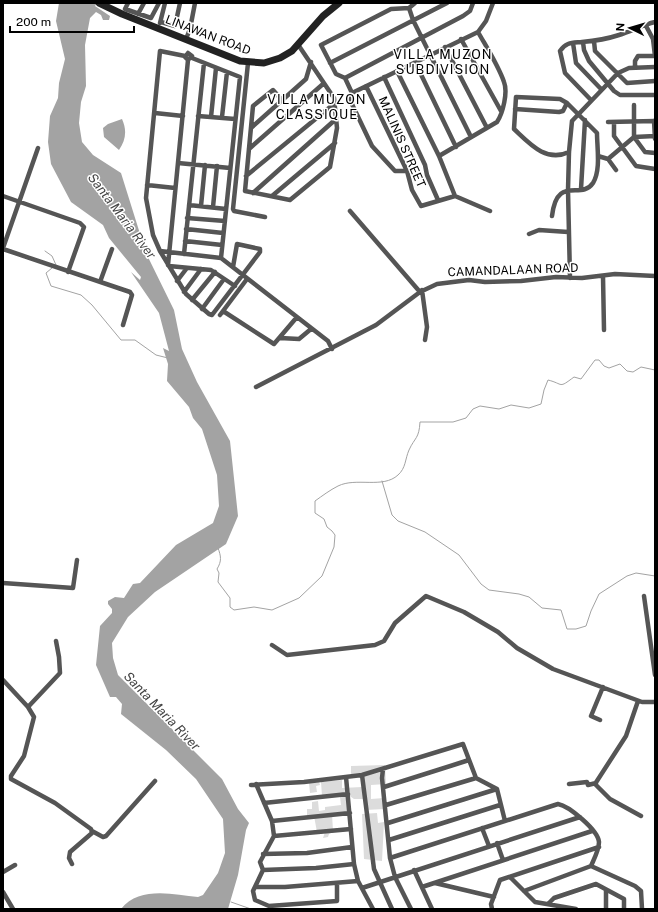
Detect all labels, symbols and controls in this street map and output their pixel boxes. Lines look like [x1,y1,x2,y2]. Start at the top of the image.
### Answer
scale bar [10,8,134,34]
north arrow [610,8,650,48]
street label: LINAWAN ROAD [163,12,253,58]
text: 200 m [16,15,51,29]
text: N [614,22,626,32]
district label: VILLA MUZON SUBDIVISION [393,47,493,77]
district label: VILLA MUZON CLASSIQUE [267,92,367,122]
street label: MALINIS STREET [376,94,428,190]
water label: Santa Maria River [85,170,159,262]
street label: CAMANDALAAN ROAD [447,261,579,279]
water label: Santa Maria River [121,669,203,753]

